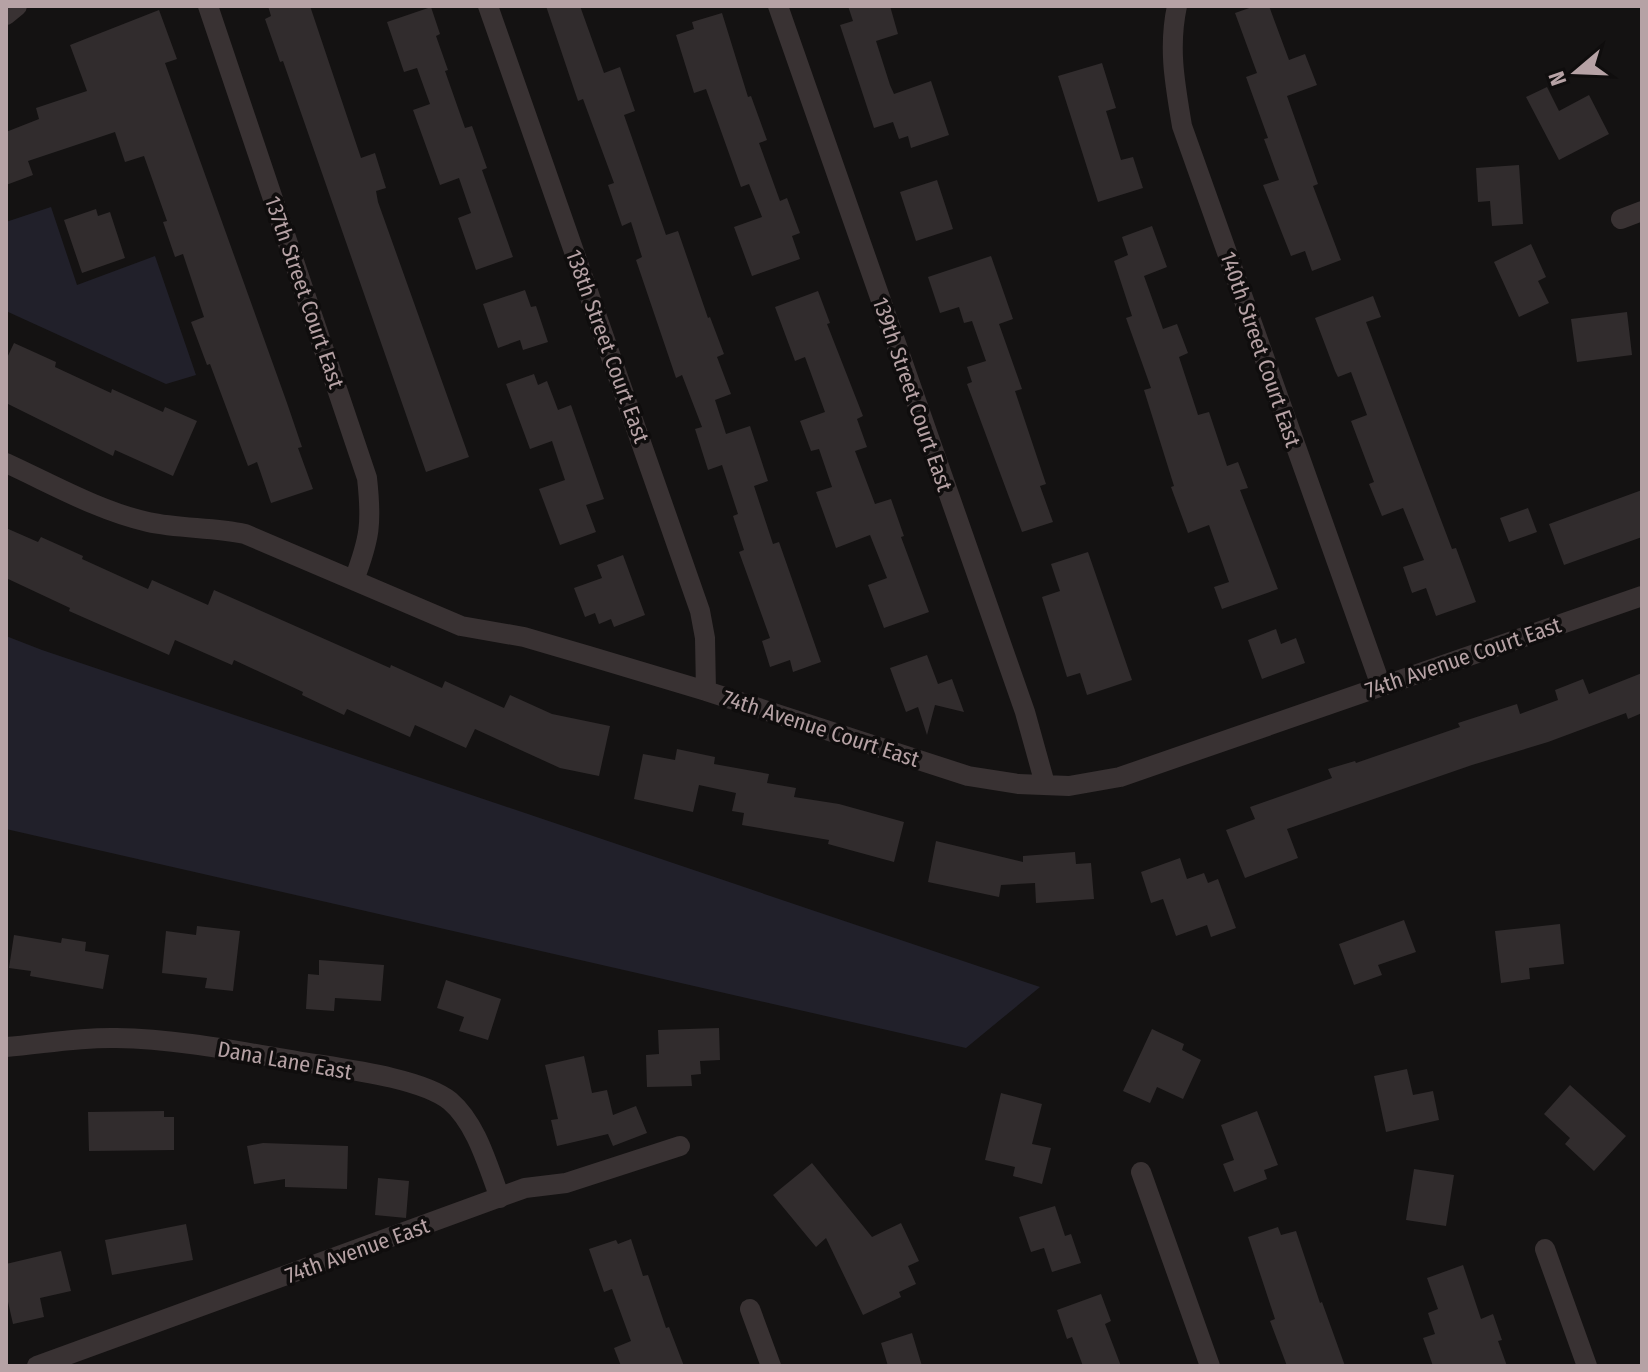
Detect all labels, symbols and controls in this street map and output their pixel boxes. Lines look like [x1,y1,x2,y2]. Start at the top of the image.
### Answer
north arrow [1536,32,1616,112]
text: N [1543,68,1572,89]
street label: 137th Street Court East [259,192,350,393]
street label: 138th Street Court East [560,246,655,447]
street label: 140th Street Court East [1214,248,1307,451]
street label: 139th Street Court East [867,294,959,495]
street label: 74th Avenue Court East [1362,611,1565,704]
street label: 74th Avenue Court East [719,684,923,773]
street label: Dana Lane East [216,1035,355,1086]
street label: 74th Avenue East [281,1212,434,1289]

